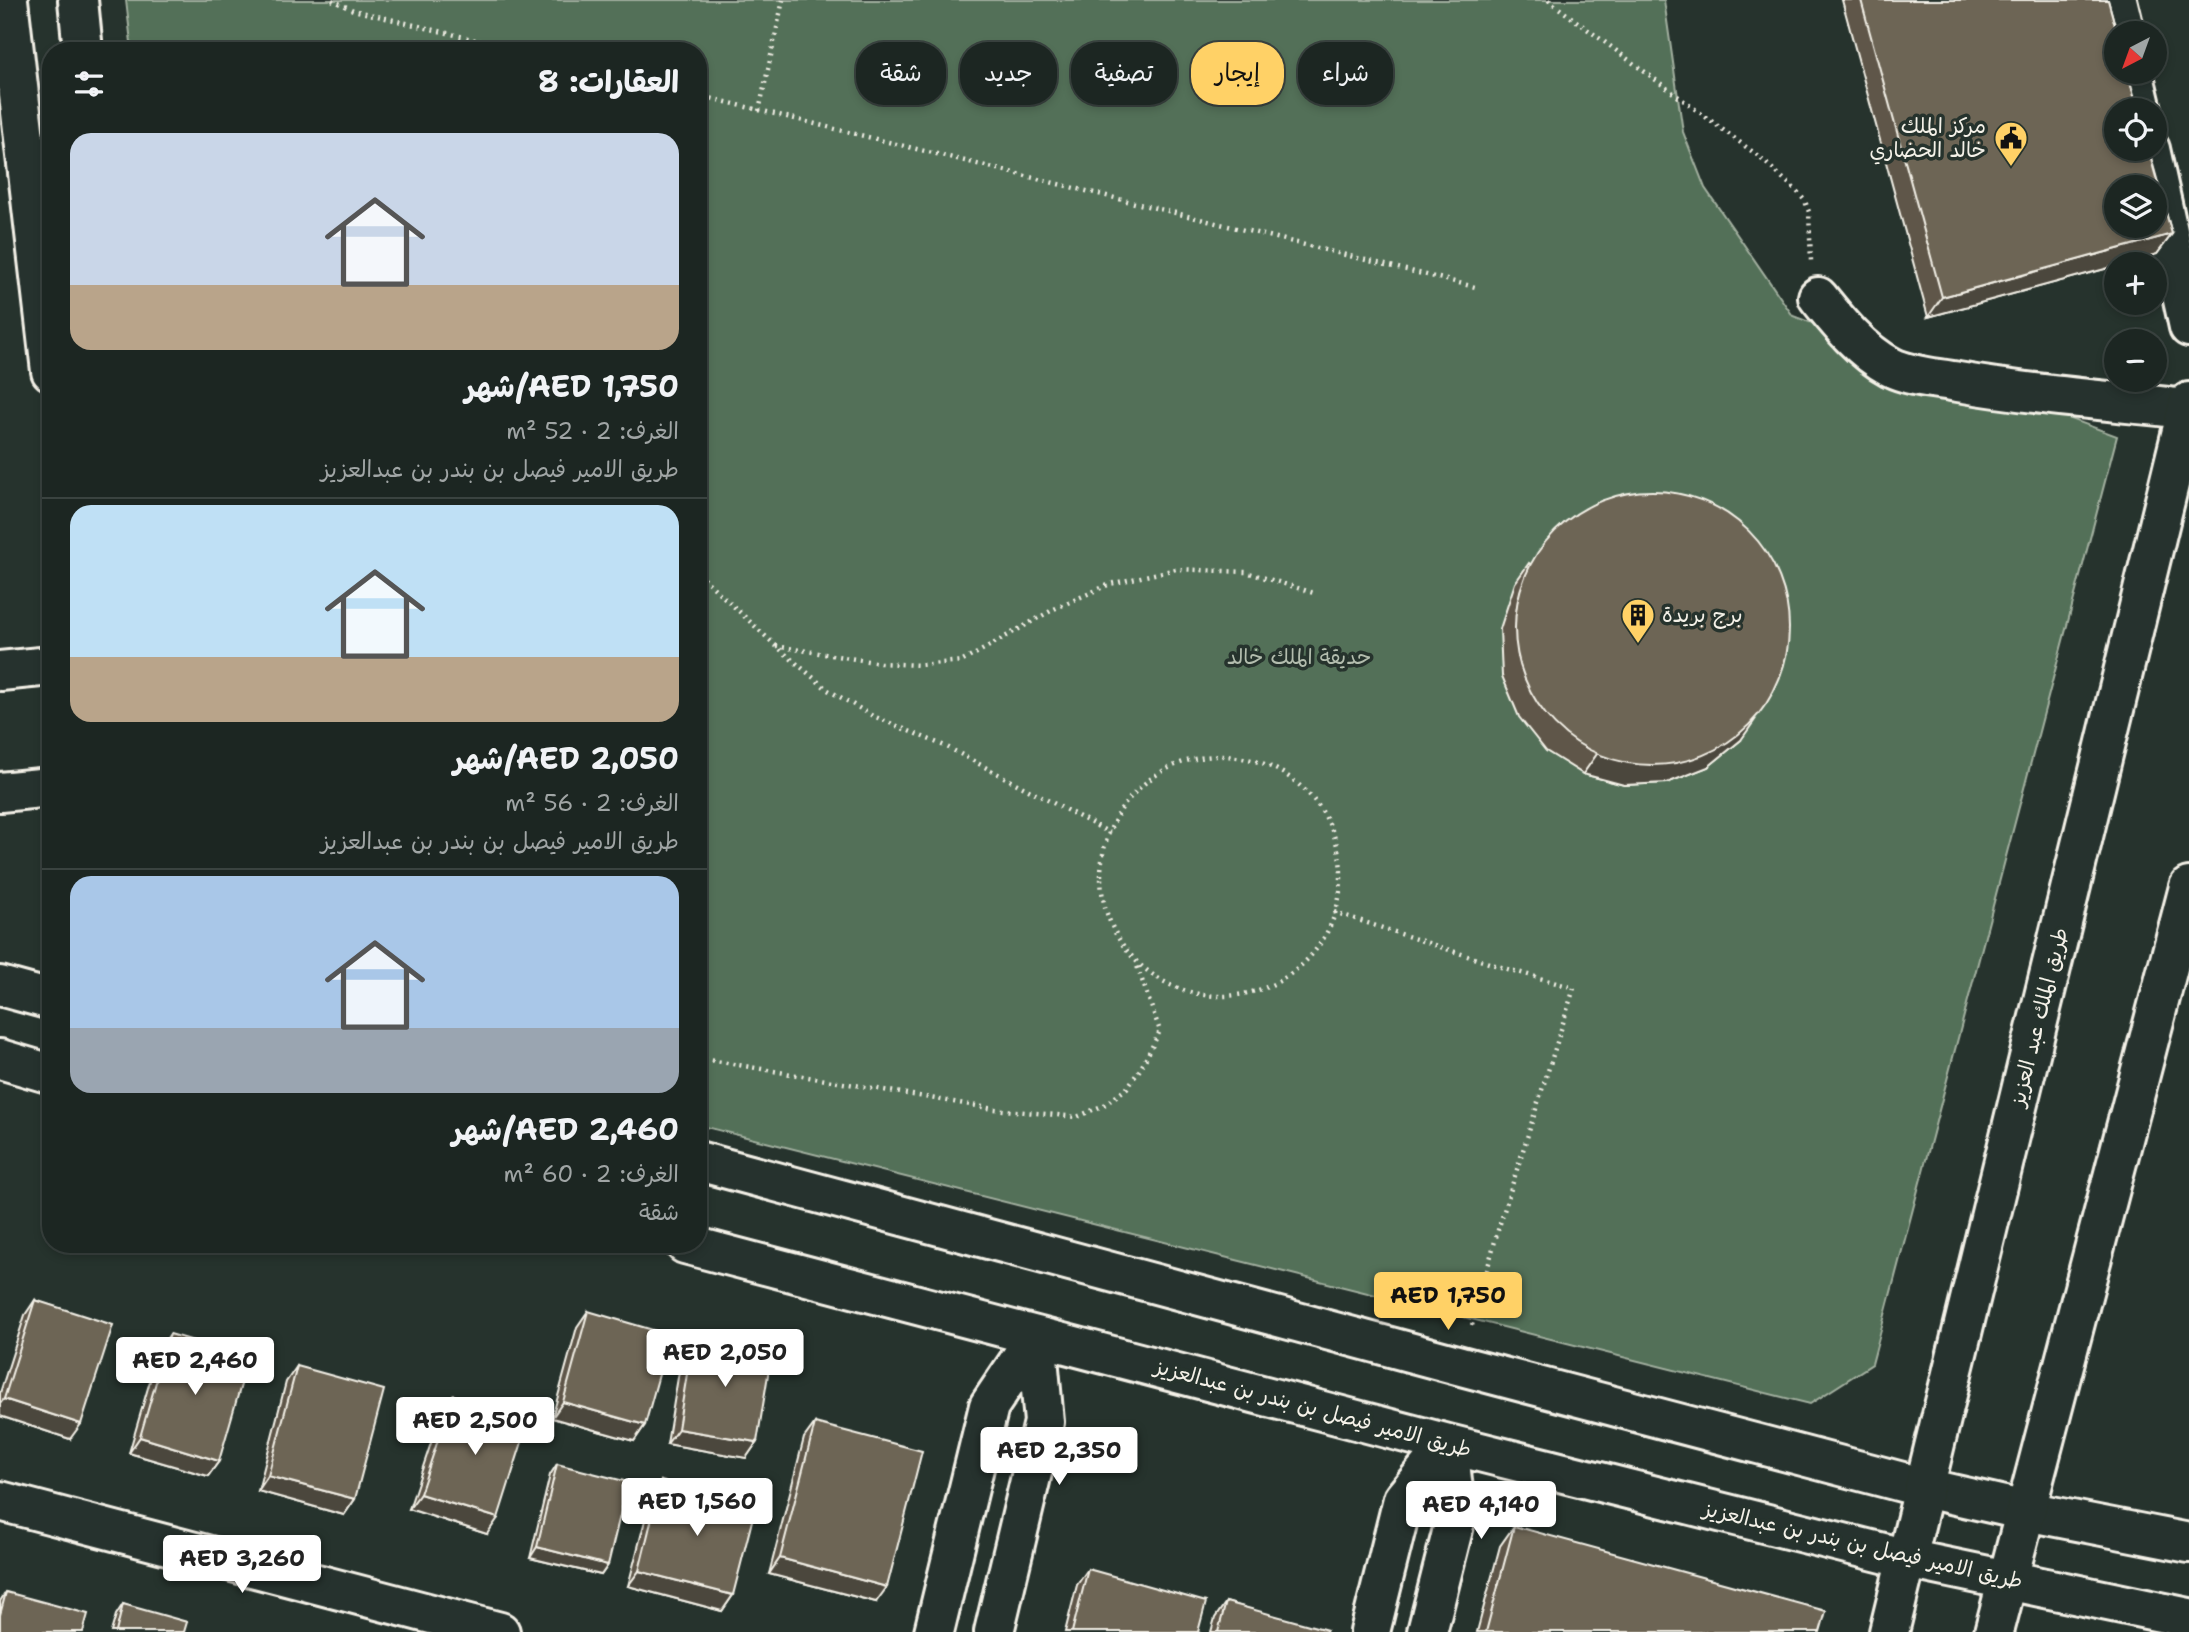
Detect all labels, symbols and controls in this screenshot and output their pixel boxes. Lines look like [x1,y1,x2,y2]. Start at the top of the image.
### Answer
north arrow [2104,21,2166,84]
map controls [2104,21,2167,392]
chip: شقة [856,42,946,105]
chip: جديد [960,42,1057,105]
chip: تصفية [1071,42,1177,105]
chip: إيجار [1191,42,1284,105]
chip: شراء [1298,42,1393,105]
text: العقارات: 8 [538,61,679,102]
icon: filters [70,65,108,103]
button: locate [2104,98,2167,161]
place label: مركز الملك خالد الحضاري [1870,112,1986,165]
public building icon: مركز الملك خالد الحضاري [1992,119,2030,168]
button: layers [2104,175,2167,238]
icon: home [312,179,438,305]
button: + [2104,252,2167,315]
button: − [2104,329,2167,392]
text: AED 1,750/شهر [465,366,679,407]
text: الغرف: 2 · 52 m² [506,416,679,446]
text: طريق الامير فيصل بن بندر بن عبدالعزيز [321,454,679,484]
icon: home [312,551,438,677]
building icon: برج بريدة [1619,596,1657,645]
place label: برج بريدة [1662,601,1743,629]
park label: حديقة الملك خالد [1227,643,1371,671]
text: AED 2,050/شهر [453,738,679,779]
text: الغرف: 2 · 56 m² [505,788,679,818]
text: طريق الامير فيصل بن بندر بن عبدالعزيز [321,826,679,856]
icon: home [312,922,438,1048]
street label: طريق الملك عبد العزيز [2003,925,2075,1111]
text: AED 2,460/شهر [452,1109,679,1150]
text: الغرف: 2 · 60 m² [504,1159,679,1189]
text: شقة [639,1197,679,1227]
pin: AED 1,750 [1368,1272,1528,1332]
text: AED 1,750 [1390,1280,1506,1310]
pin: AED 2,050 [645,1330,805,1389]
text: AED 2,050 [663,1337,787,1367]
pin: AED 2,460 [115,1338,275,1397]
text: AED 2,460 [132,1345,258,1375]
street label: طريق الامير فيصل بن بندر بن عبدالعزيز [1149,1352,1475,1464]
pin: AED 2,500 [395,1398,555,1457]
text: AED 2,500 [412,1405,538,1435]
pin: AED 2,350 [979,1428,1139,1487]
text: AED 2,350 [996,1435,1122,1465]
pin: AED 1,560 [617,1478,777,1538]
pin: AED 4,140 [1401,1482,1561,1541]
text: AED 1,560 [638,1486,757,1516]
text: AED 4,140 [1422,1489,1540,1519]
street label: طريق الامير فيصل بن بندر بن عبدالعزيز [1699,1494,2026,1595]
pin: AED 3,260 [162,1536,322,1595]
text: AED 3,260 [179,1543,305,1573]

